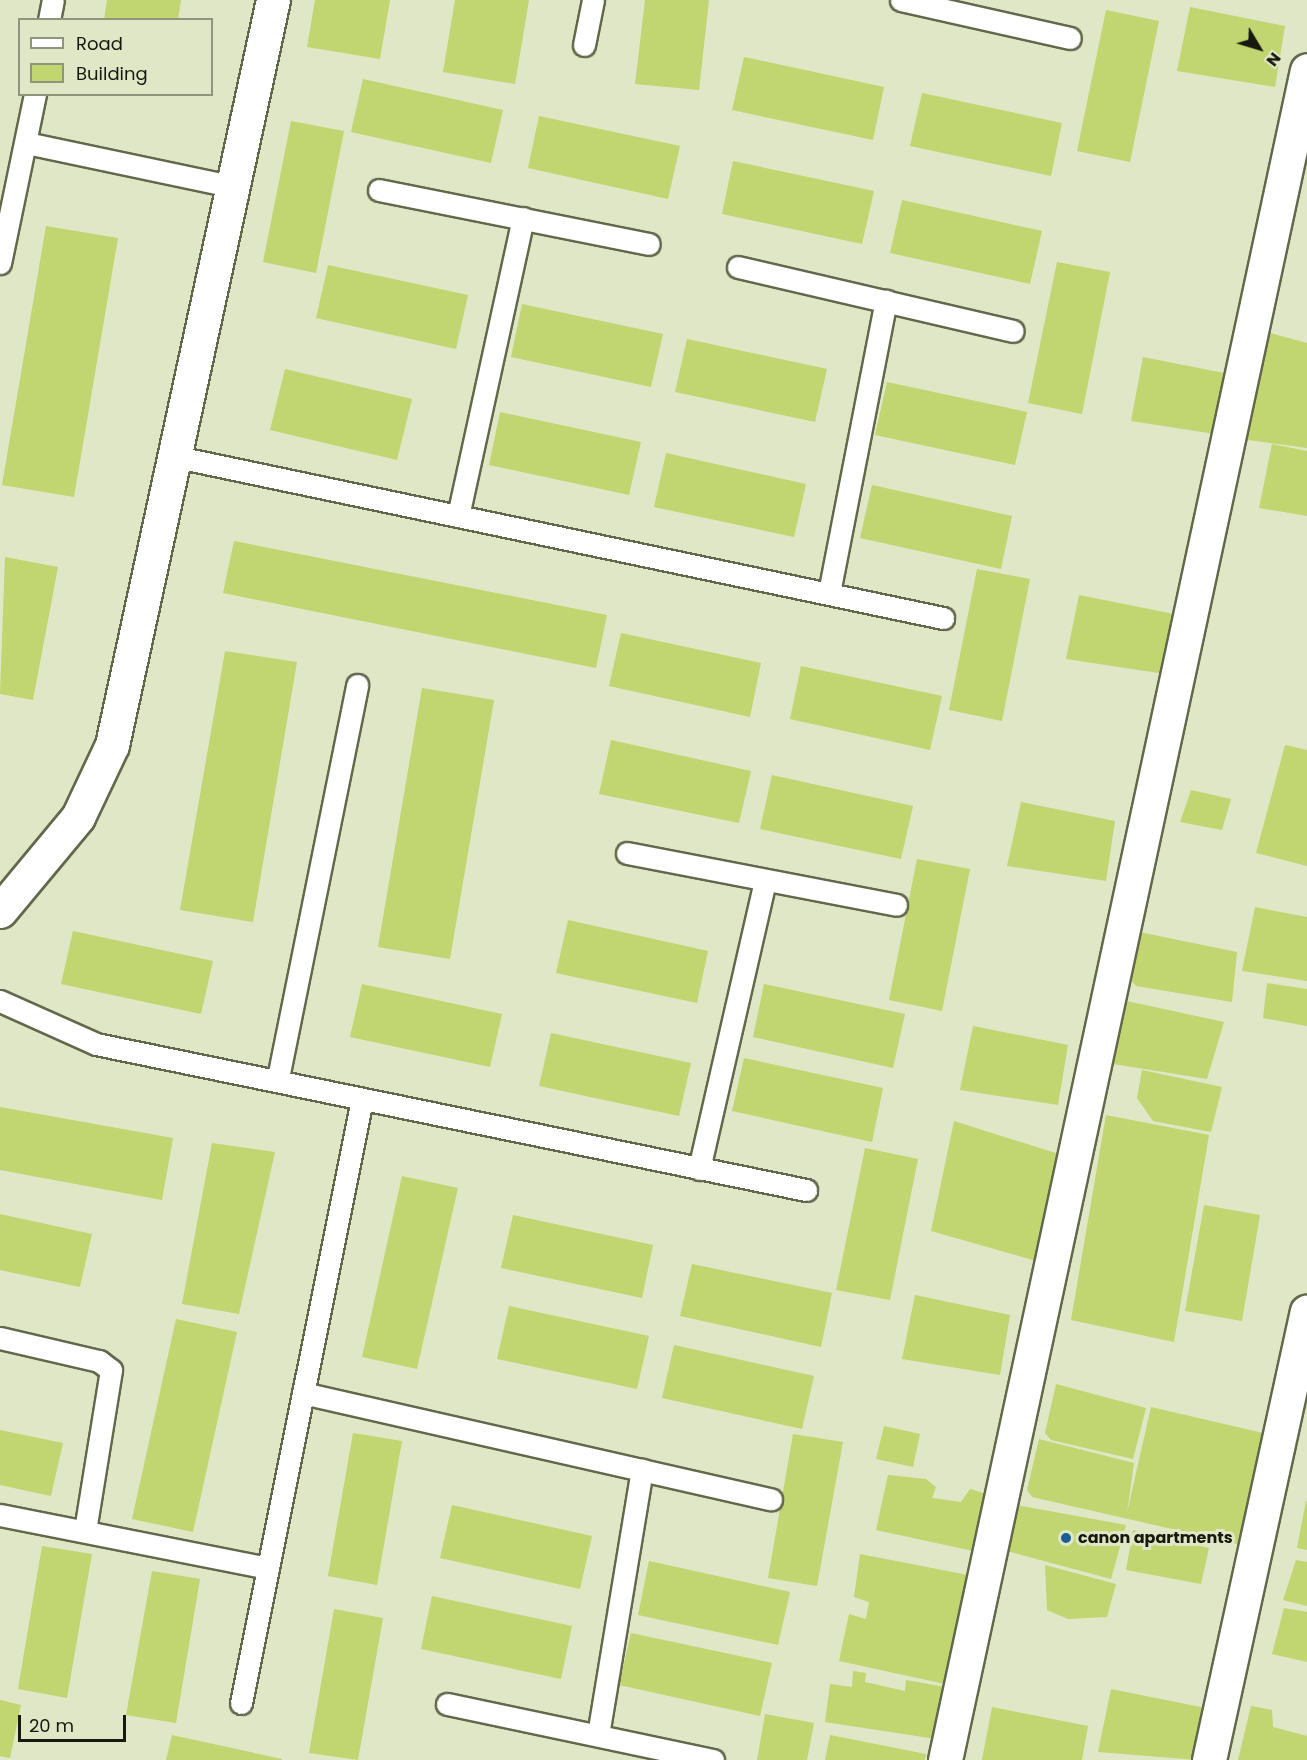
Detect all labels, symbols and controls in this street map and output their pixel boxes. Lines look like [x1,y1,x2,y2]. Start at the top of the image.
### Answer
legend [18,18,213,96]
north arrow [1229,18,1289,78]
text: Road [76,31,123,56]
text: N [1261,48,1286,71]
text: Building [76,61,148,86]
place label: canon apartments [1078,1528,1233,1548]
marker: canon apartments [1059,1531,1073,1545]
scale bar [21,1703,129,1741]
text: 20 m [29,1713,74,1738]

